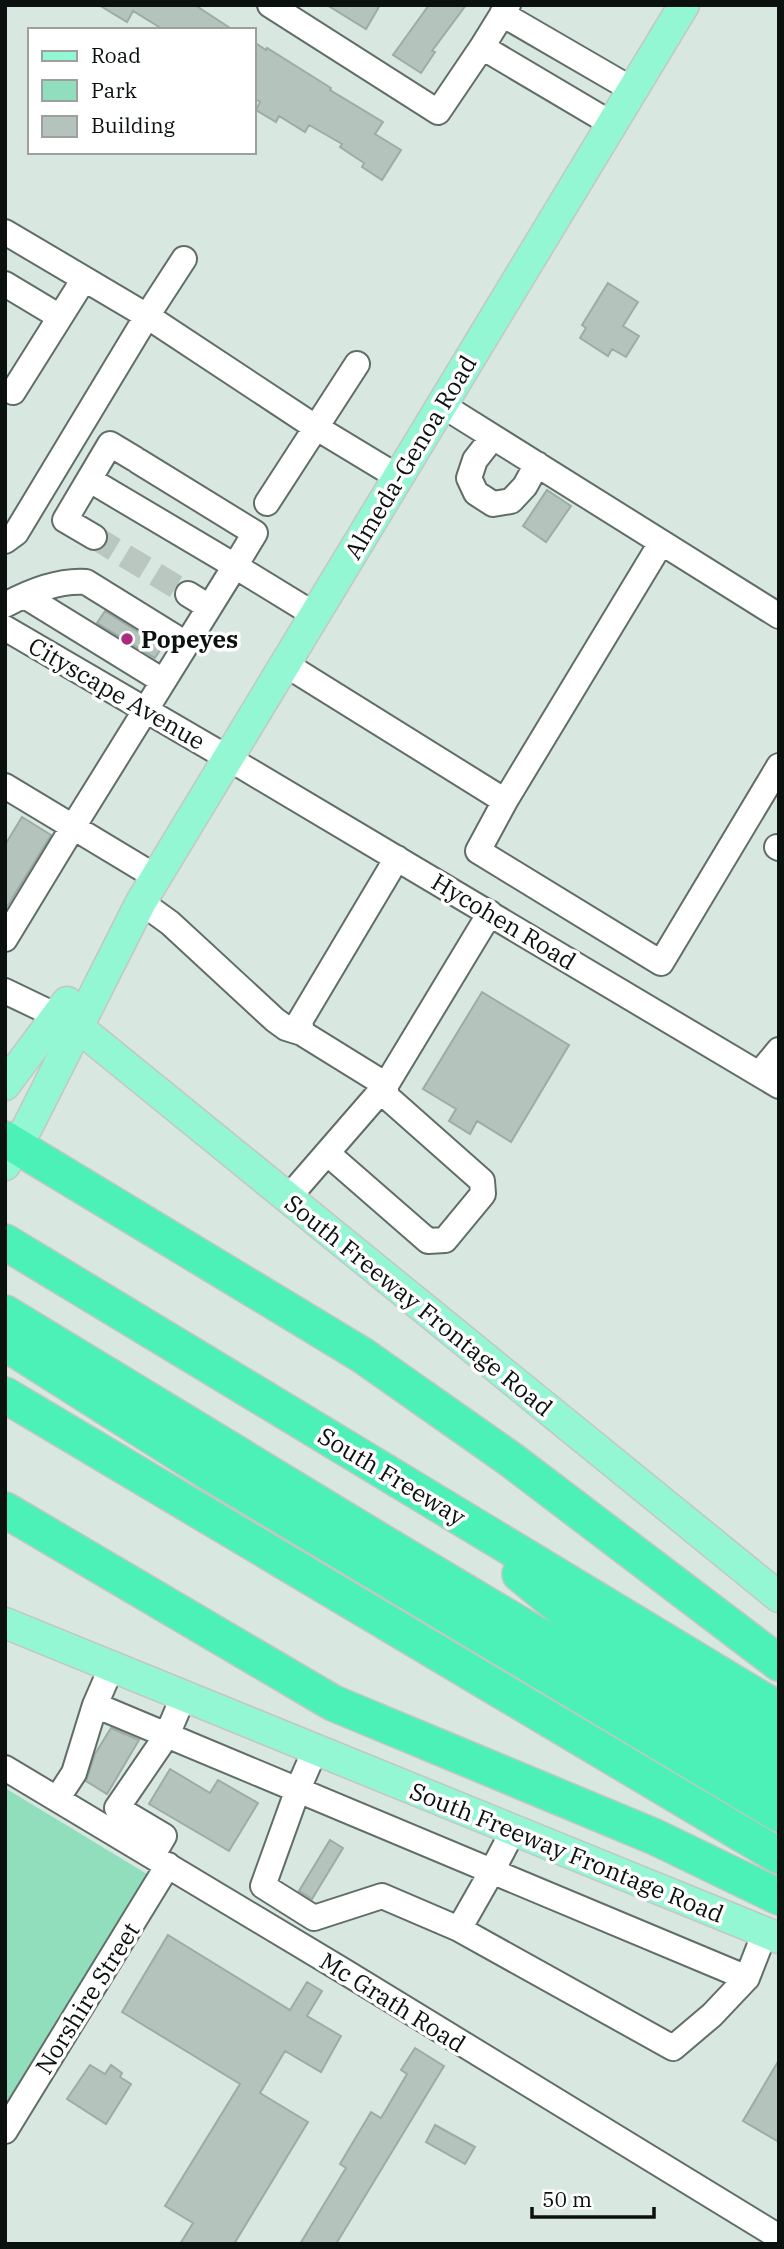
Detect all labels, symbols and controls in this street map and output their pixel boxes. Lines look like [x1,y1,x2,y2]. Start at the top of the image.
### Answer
legend [28,28,256,154]
text: Road [91,41,141,69]
text: Park [91,76,138,104]
text: Building [91,111,176,139]
street label: Almeda-Genoa Road [336,349,484,565]
place label: Popeyes [141,623,238,655]
street label: Cityscape Avenue [23,629,211,757]
marker: Popeyes [119,631,135,647]
street label: Hycohen Road [426,865,582,977]
street label: South Freeway Frontage Road [278,1187,560,1423]
street label: South Freeway [312,1419,472,1533]
street label: South Freeway Frontage Road [405,1774,729,1930]
street label: Norshire Street [27,1916,147,2080]
street label: Mc Grath Road [314,1944,472,2060]
scale bar [532,2176,654,2220]
text: 50 m [542,2185,592,2213]

